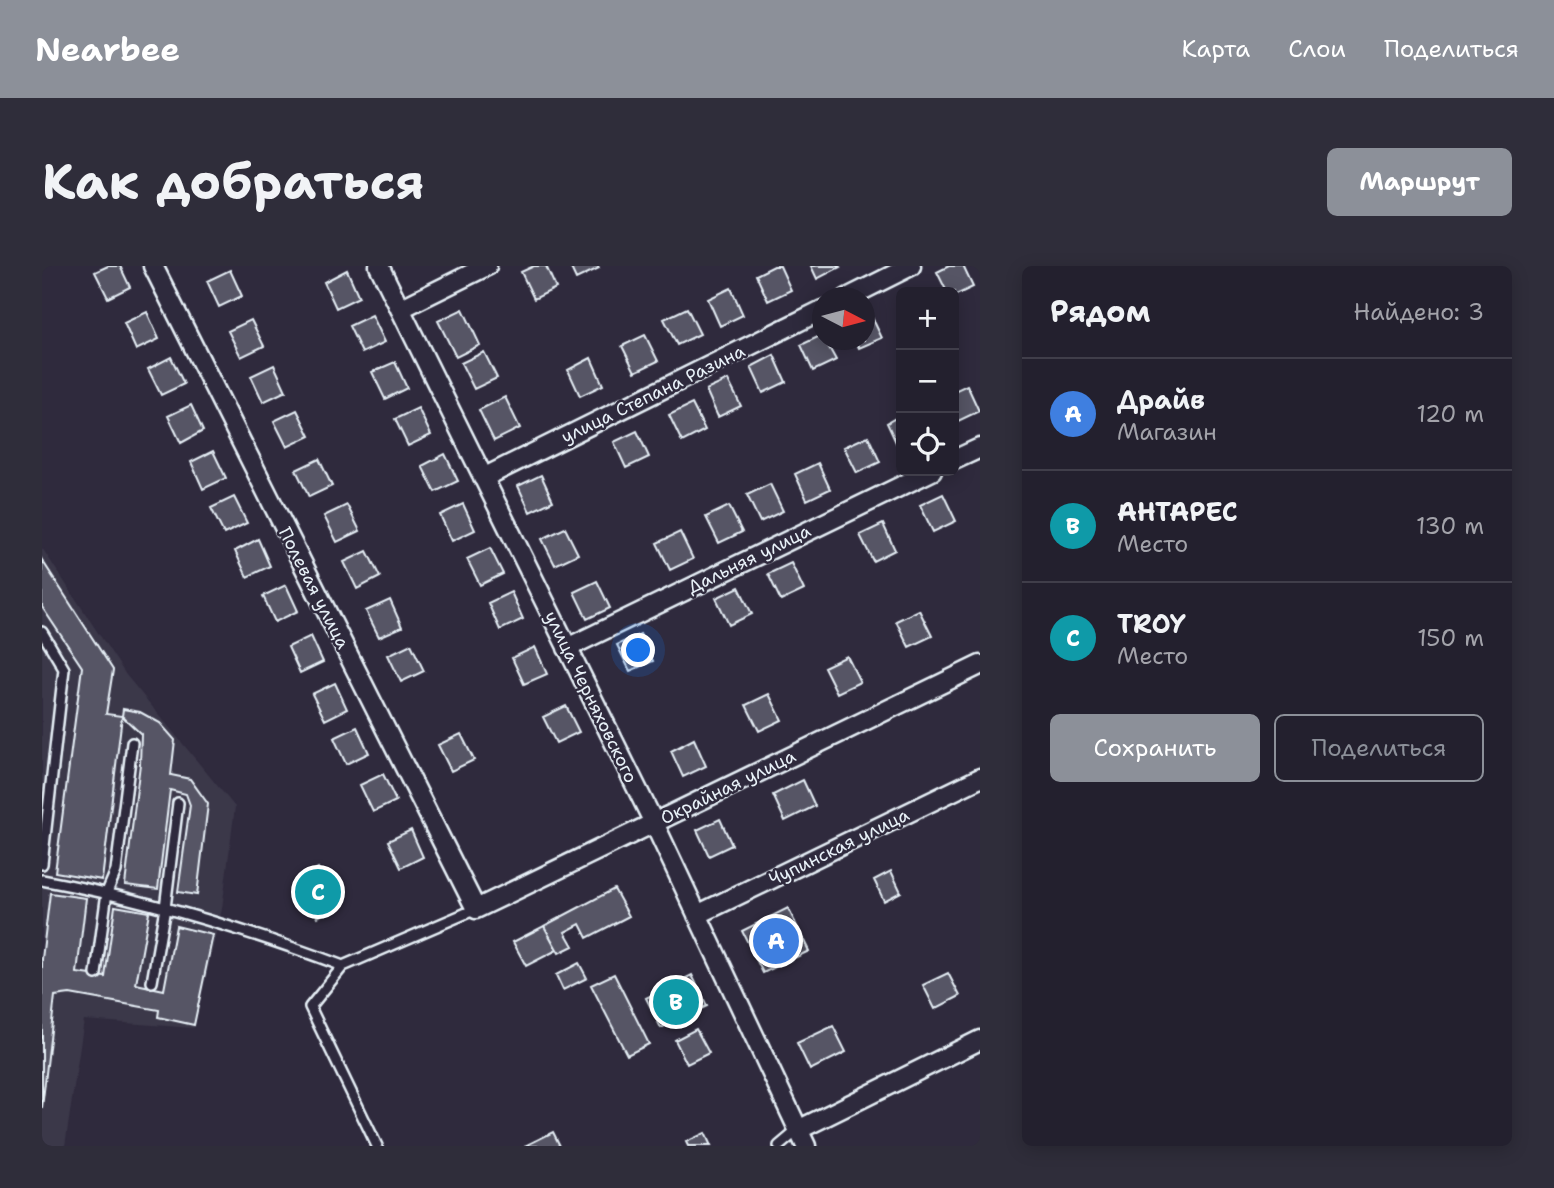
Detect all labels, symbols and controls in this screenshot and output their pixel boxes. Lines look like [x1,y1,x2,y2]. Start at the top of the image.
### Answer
text: Nearbee [35,27,180,72]
text: Карта [1182,33,1250,65]
text: Слои [1288,33,1346,65]
text: Поделиться [1384,33,1519,65]
button: Маршрут [1327,148,1512,216]
text: Как добраться [42,149,424,215]
north arrow [812,287,875,350]
map controls [896,287,959,476]
button: + [896,287,959,350]
text: Рядом [1050,291,1150,332]
text: Найдено: 3 [1354,297,1484,327]
street label: улица Степана Разина [557,339,749,449]
button: − [896,350,959,413]
text: Драйв [1117,382,1205,417]
text: A [1064,399,1082,429]
text: 120 m [1416,399,1484,429]
button: locate [896,413,959,476]
text: Магазин [1117,417,1217,447]
text: АНТАРЕС [1117,494,1238,529]
text: B [1066,511,1080,541]
text: 130 m [1416,511,1484,541]
street label: Дальняя улица [683,519,815,599]
street label: Полевая улица [273,523,355,653]
text: Место [1117,529,1188,559]
text: TROY [1117,606,1186,641]
street label: улица Черняховского [539,607,643,787]
text: C [1066,623,1080,653]
text: 150 m [1417,623,1484,653]
your location [621,633,655,667]
text: Место [1117,641,1188,671]
button: Сохранить [1050,714,1260,782]
button: Поделиться [1274,714,1484,782]
street label: Окрайная улица [656,744,800,830]
street label: Чупинская улица [765,803,913,891]
pin: C [295,866,341,918]
pin: A [753,915,799,967]
pin: B [653,976,699,1028]

